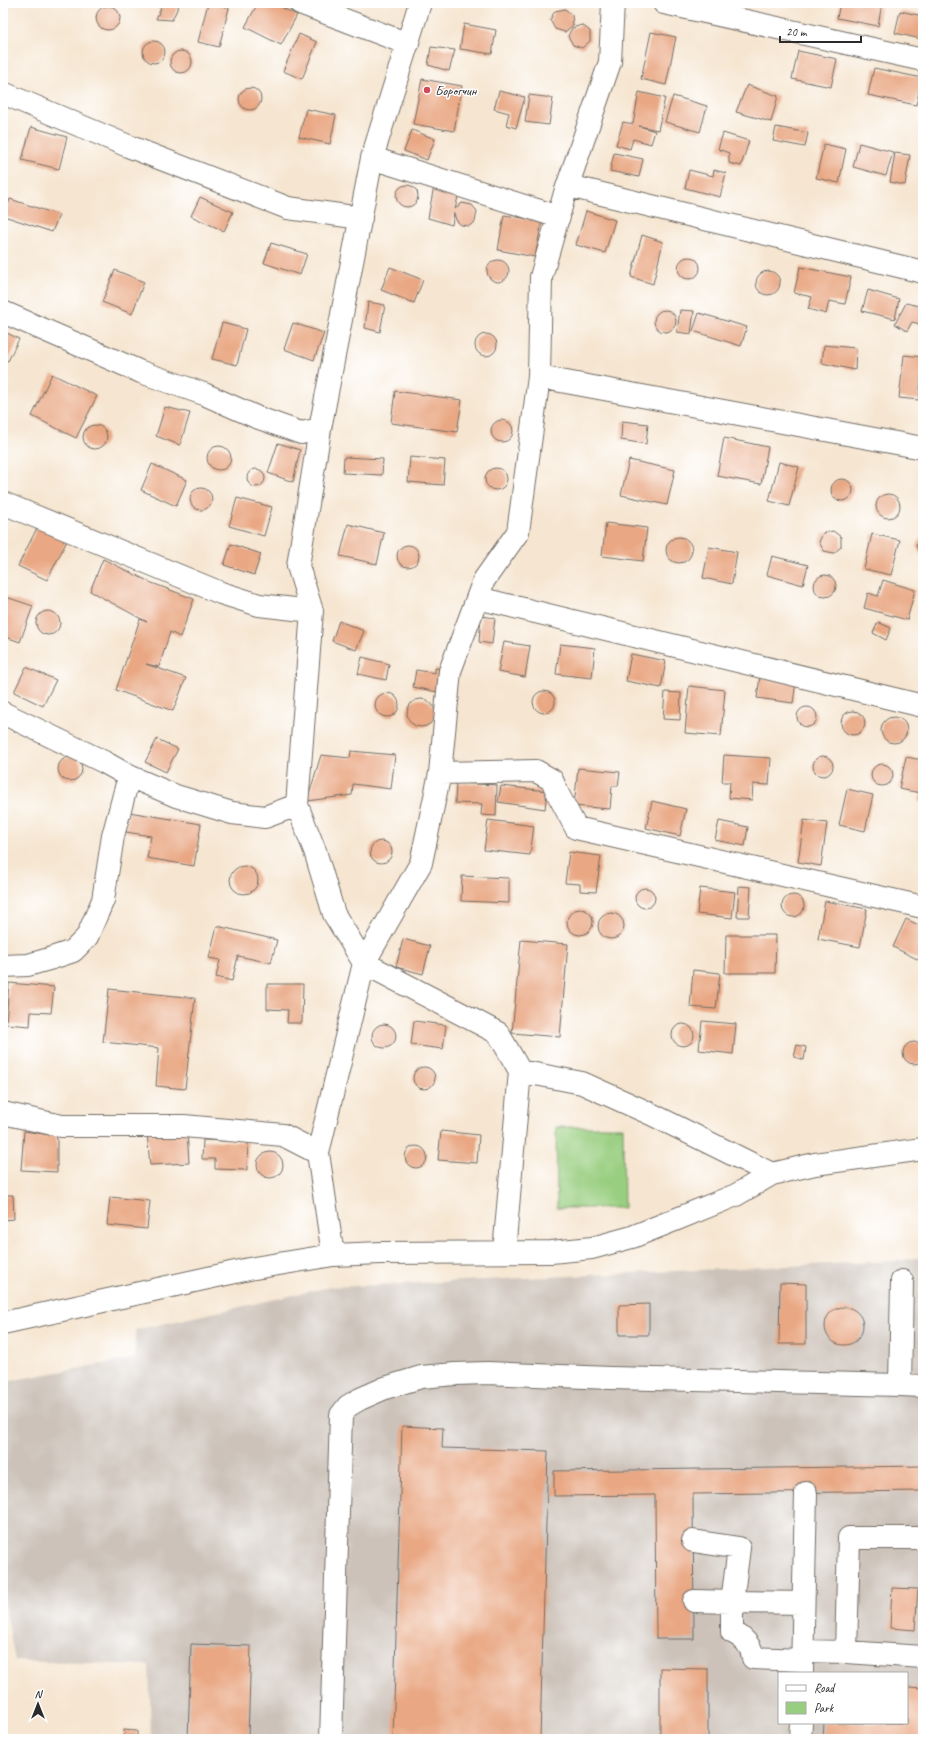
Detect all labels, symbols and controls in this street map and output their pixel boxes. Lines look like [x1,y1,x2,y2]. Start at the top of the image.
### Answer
scale bar [780,18,861,44]
text: 20 m [786,24,808,40]
place label: Борогчин [435,82,478,99]
marker: Борогчин [422,85,432,95]
legend [778,1672,908,1724]
text: Road [814,1680,836,1696]
north arrow [18,1684,58,1724]
text: N [35,1687,44,1701]
text: Park [814,1700,835,1716]

